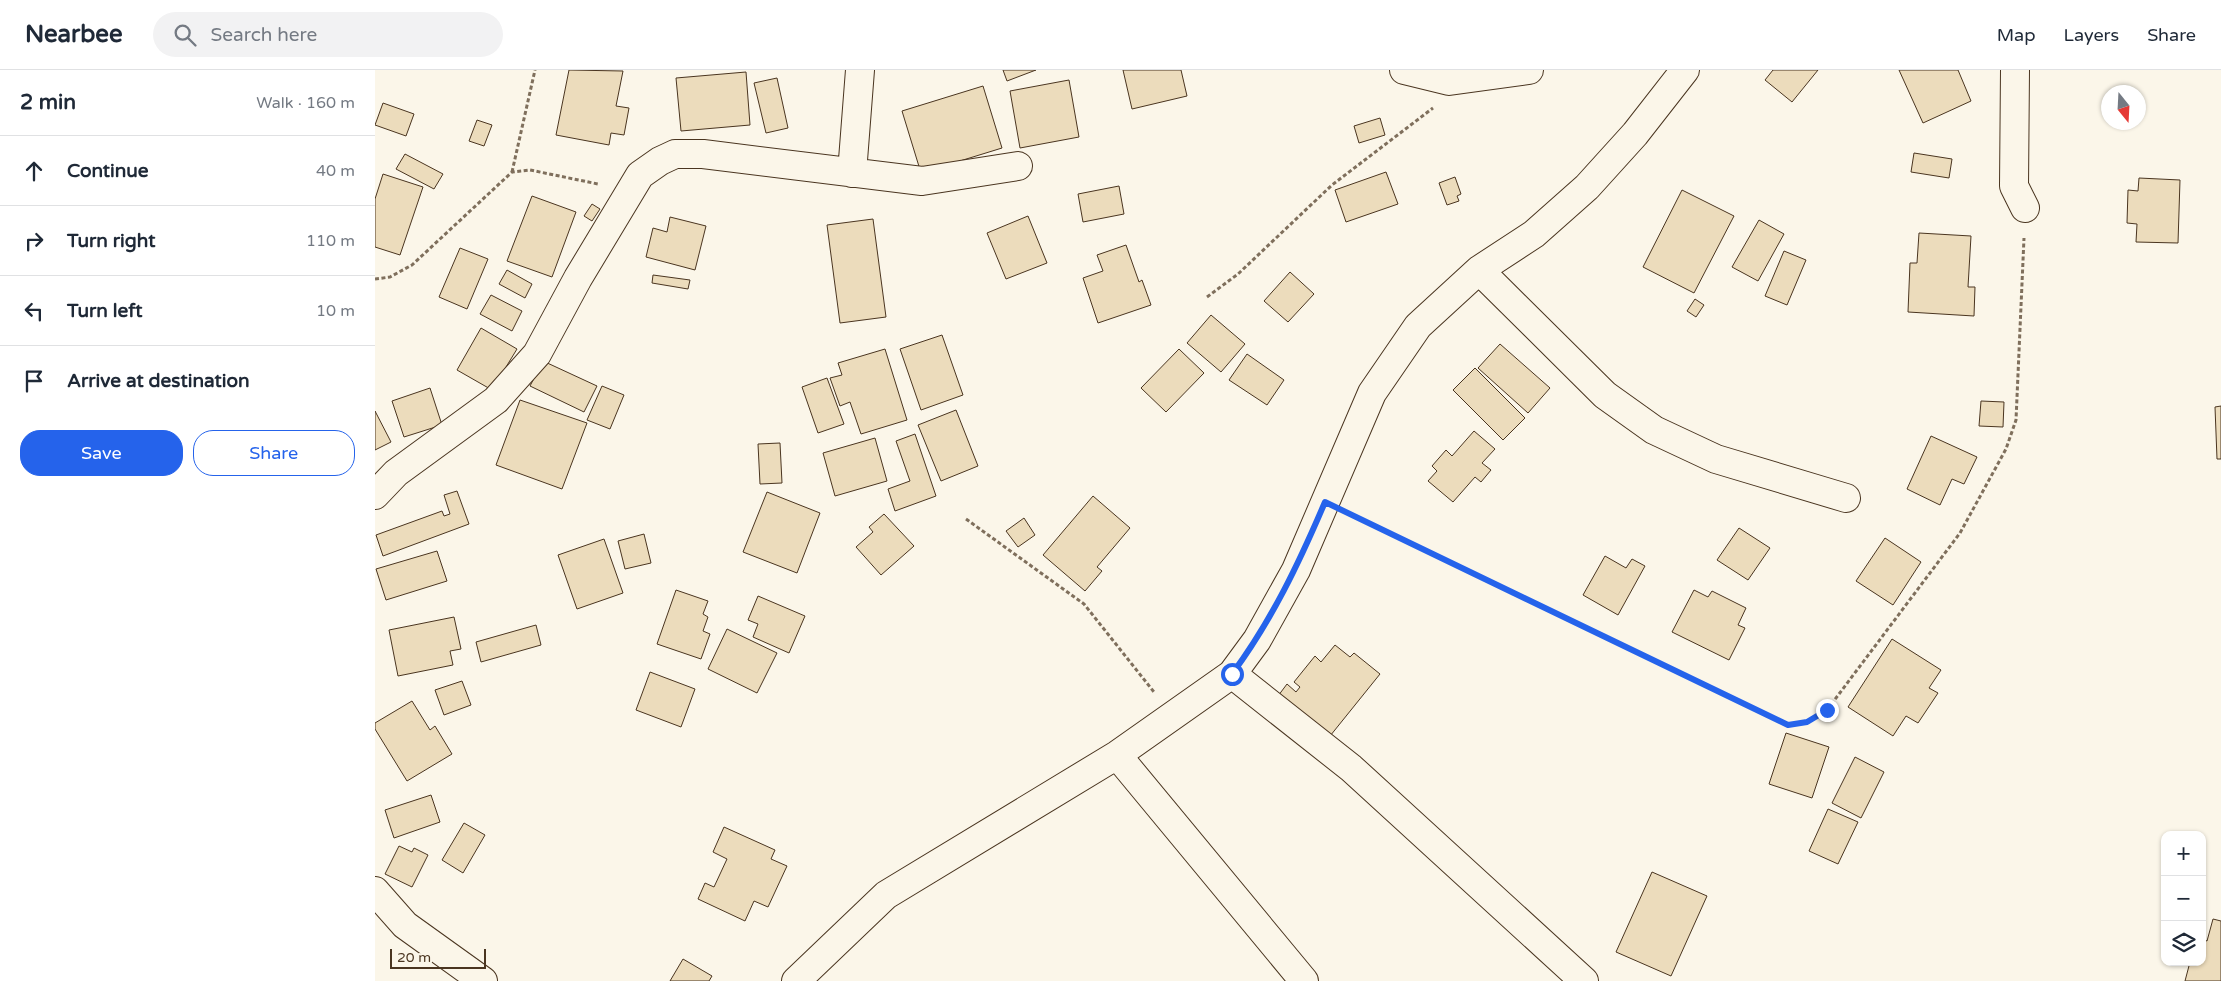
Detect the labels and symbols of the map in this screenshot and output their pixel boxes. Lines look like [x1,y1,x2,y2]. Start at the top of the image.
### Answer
north arrow [2101,85,2146,130]
route start [1221,663,1244,686]
route end [1816,699,1839,722]
scale bar [390,946,486,969]

